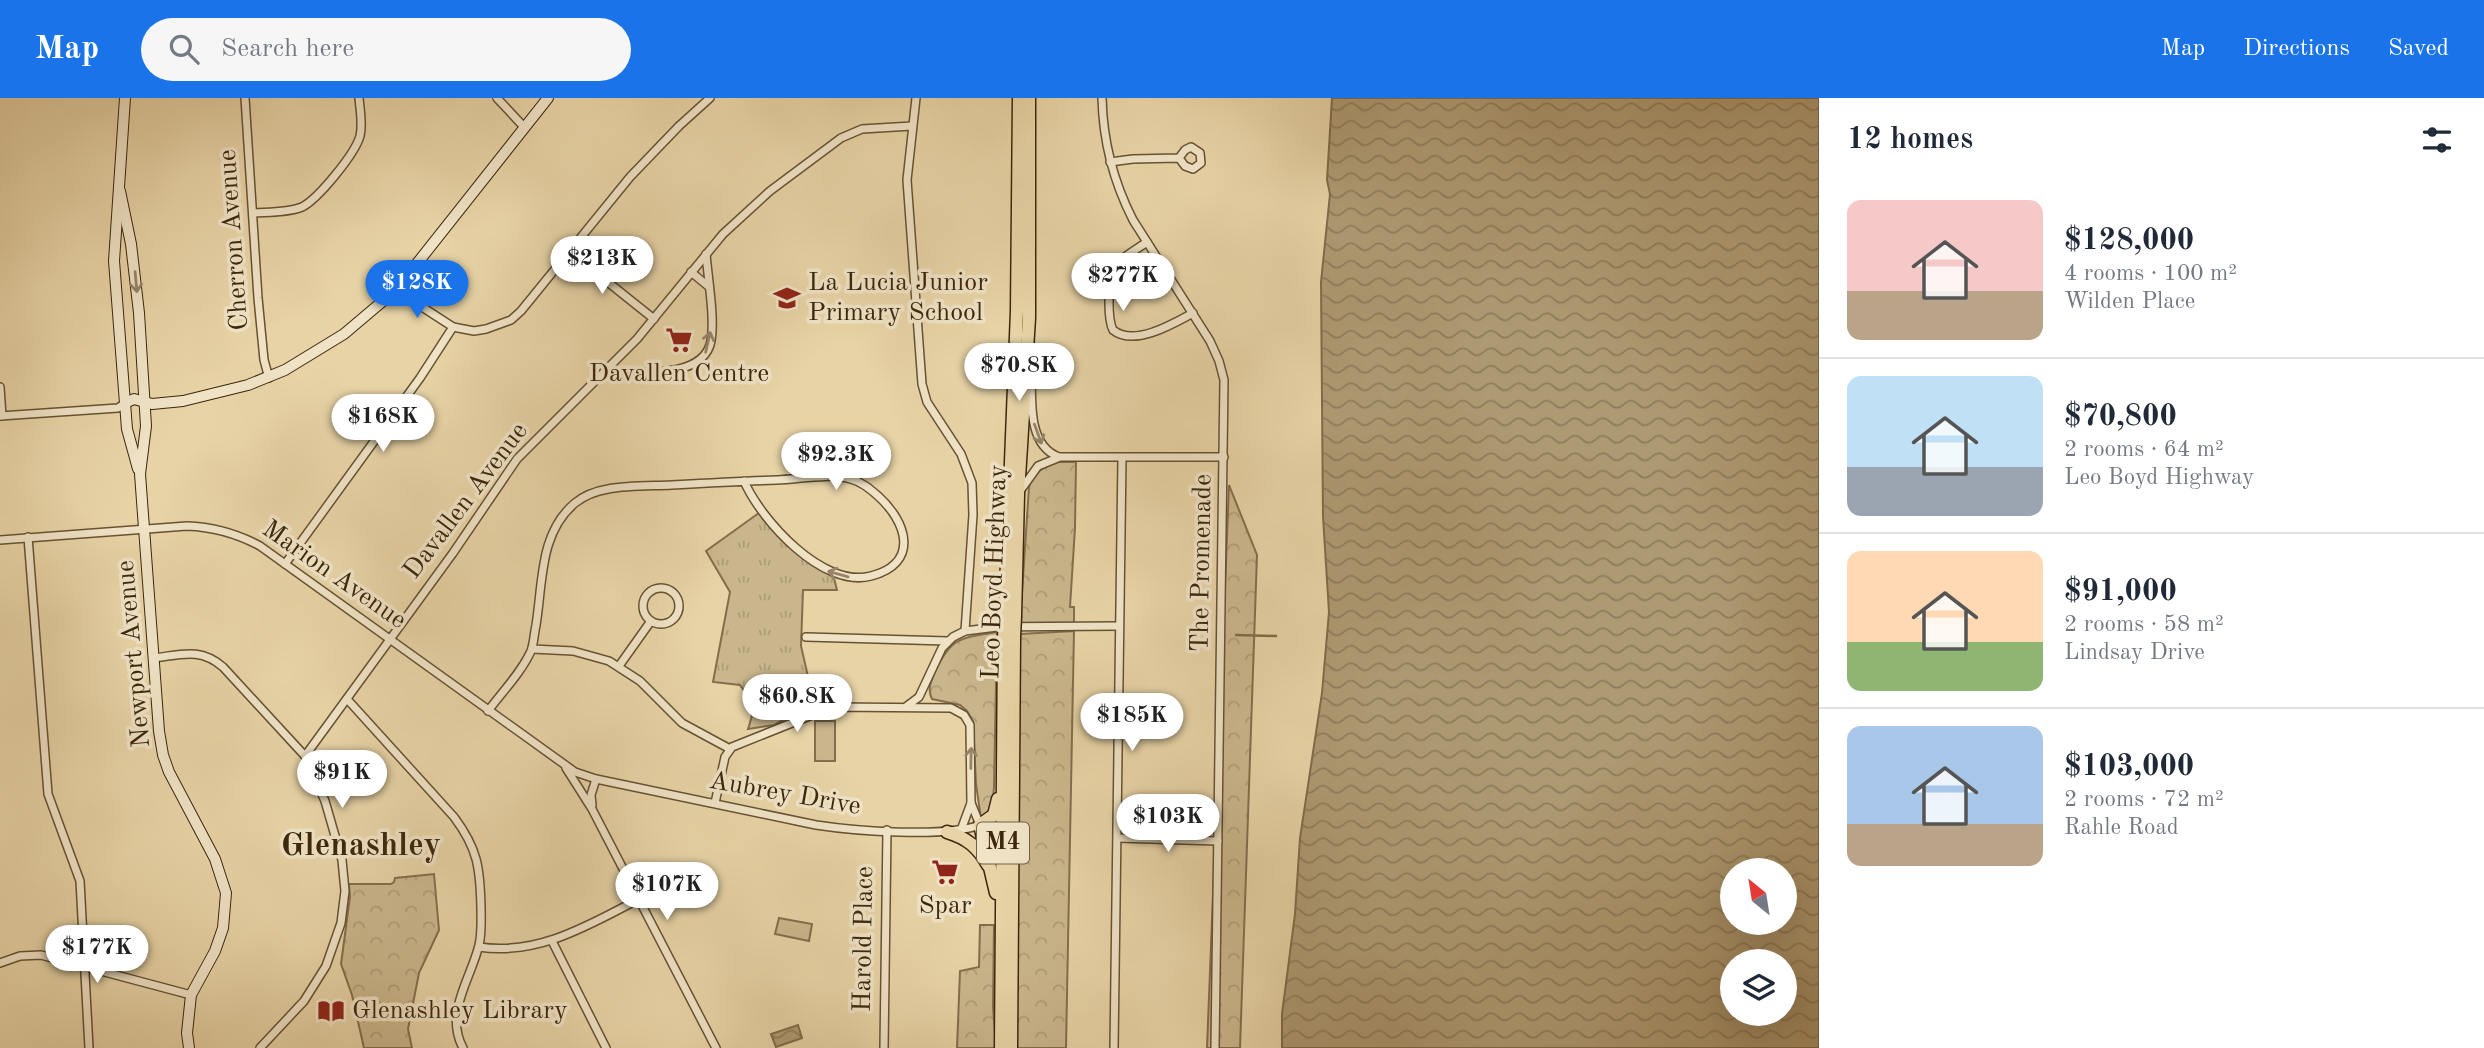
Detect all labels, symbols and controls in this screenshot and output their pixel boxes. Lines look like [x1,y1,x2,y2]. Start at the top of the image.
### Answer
search box [141,18,631,81]
icon: search [165,30,203,68]
text: Map [35,33,99,66]
text: Search here [221,36,354,62]
text: Map [2161,37,2205,61]
text: Directions [2243,37,2350,61]
text: Saved [2388,37,2449,61]
icon: filters [2418,121,2456,159]
text: 12 homes [1847,125,1973,155]
street label: Cherron Avenue [215,148,253,332]
text: $128,000 [2064,226,2194,256]
icon: home [1903,228,1987,312]
pin: $213K [553,236,651,296]
text: $213K [566,247,638,270]
pin: $277K [1074,254,1172,313]
pin: $128K [368,260,466,320]
text: 4 rooms · 100 m² [2064,262,2237,285]
text: $277K [1087,264,1159,287]
place label: La Lucia Junior Primary School [808,270,988,326]
one-way arrow [129,271,142,293]
text: $128K [381,271,453,294]
school or university icon: La Lucia Junior Primary School [772,283,802,313]
text: Wilden Place [2064,290,2195,313]
supermarket icon: Davallen Centre [664,325,694,355]
one-way arrow [702,331,716,354]
pin: $70.8K [962,344,1076,403]
text: $70.8K [980,354,1058,377]
place label: Davallen Centre [589,361,769,387]
pin: $168K [334,394,432,454]
text: $70,800 [2064,402,2177,432]
icon: home [1903,404,1987,488]
text: $168K [347,405,419,428]
street label: Davallen Avenue [399,418,533,584]
one-way arrow [1033,423,1045,445]
pin: $92.3K [779,432,893,492]
text: 2 rooms · 64 m² [2064,438,2224,461]
text: $92.3K [797,443,875,466]
street label: Leo Boyd Highway [978,464,1012,680]
text: Leo Boyd Highway [2064,466,2254,489]
street label: The Promenade [1187,474,1217,652]
street label: Marion Avenue [257,516,411,634]
street label: Newport Avenue [113,559,155,749]
one-way arrow [827,566,849,579]
text: $91,000 [2064,577,2177,607]
icon: home [1903,579,1987,663]
text: 2 rooms · 58 m² [2064,613,2224,636]
text: Lindsay Drive [2064,641,2205,664]
pin: $60.8K [740,674,854,734]
text: $60.8K [758,685,836,708]
pin: $185K [1083,694,1181,753]
text: $185K [1096,704,1168,727]
one-way arrow [964,747,977,770]
pin: $91K [301,750,383,810]
text: $103,000 [2064,752,2194,782]
icon: home [1903,754,1987,838]
text: $91K [313,761,371,784]
street label: Aubrey Drive [707,768,863,820]
text: 2 rooms · 72 m² [2064,788,2224,811]
pin: $103K [1119,794,1217,854]
text: $103K [1132,805,1204,828]
text: Rahle Road [2064,816,2179,839]
road number: M4 [977,822,1029,864]
district label: Glenashley [281,830,441,863]
supermarket icon: Spar [930,857,960,887]
north arrow [1720,858,1797,934]
map controls [1720,858,1797,1026]
pin: $107K [618,862,716,922]
street label: Harold Place [850,866,878,1012]
text: $107K [631,873,703,896]
place label: Spar [918,893,972,919]
pin: $177K [48,926,146,985]
text: $177K [61,936,133,959]
button: layers [1720,949,1797,1026]
library icon: Glenashley Library [316,996,346,1026]
place label: Glenashley Library [352,998,568,1024]

